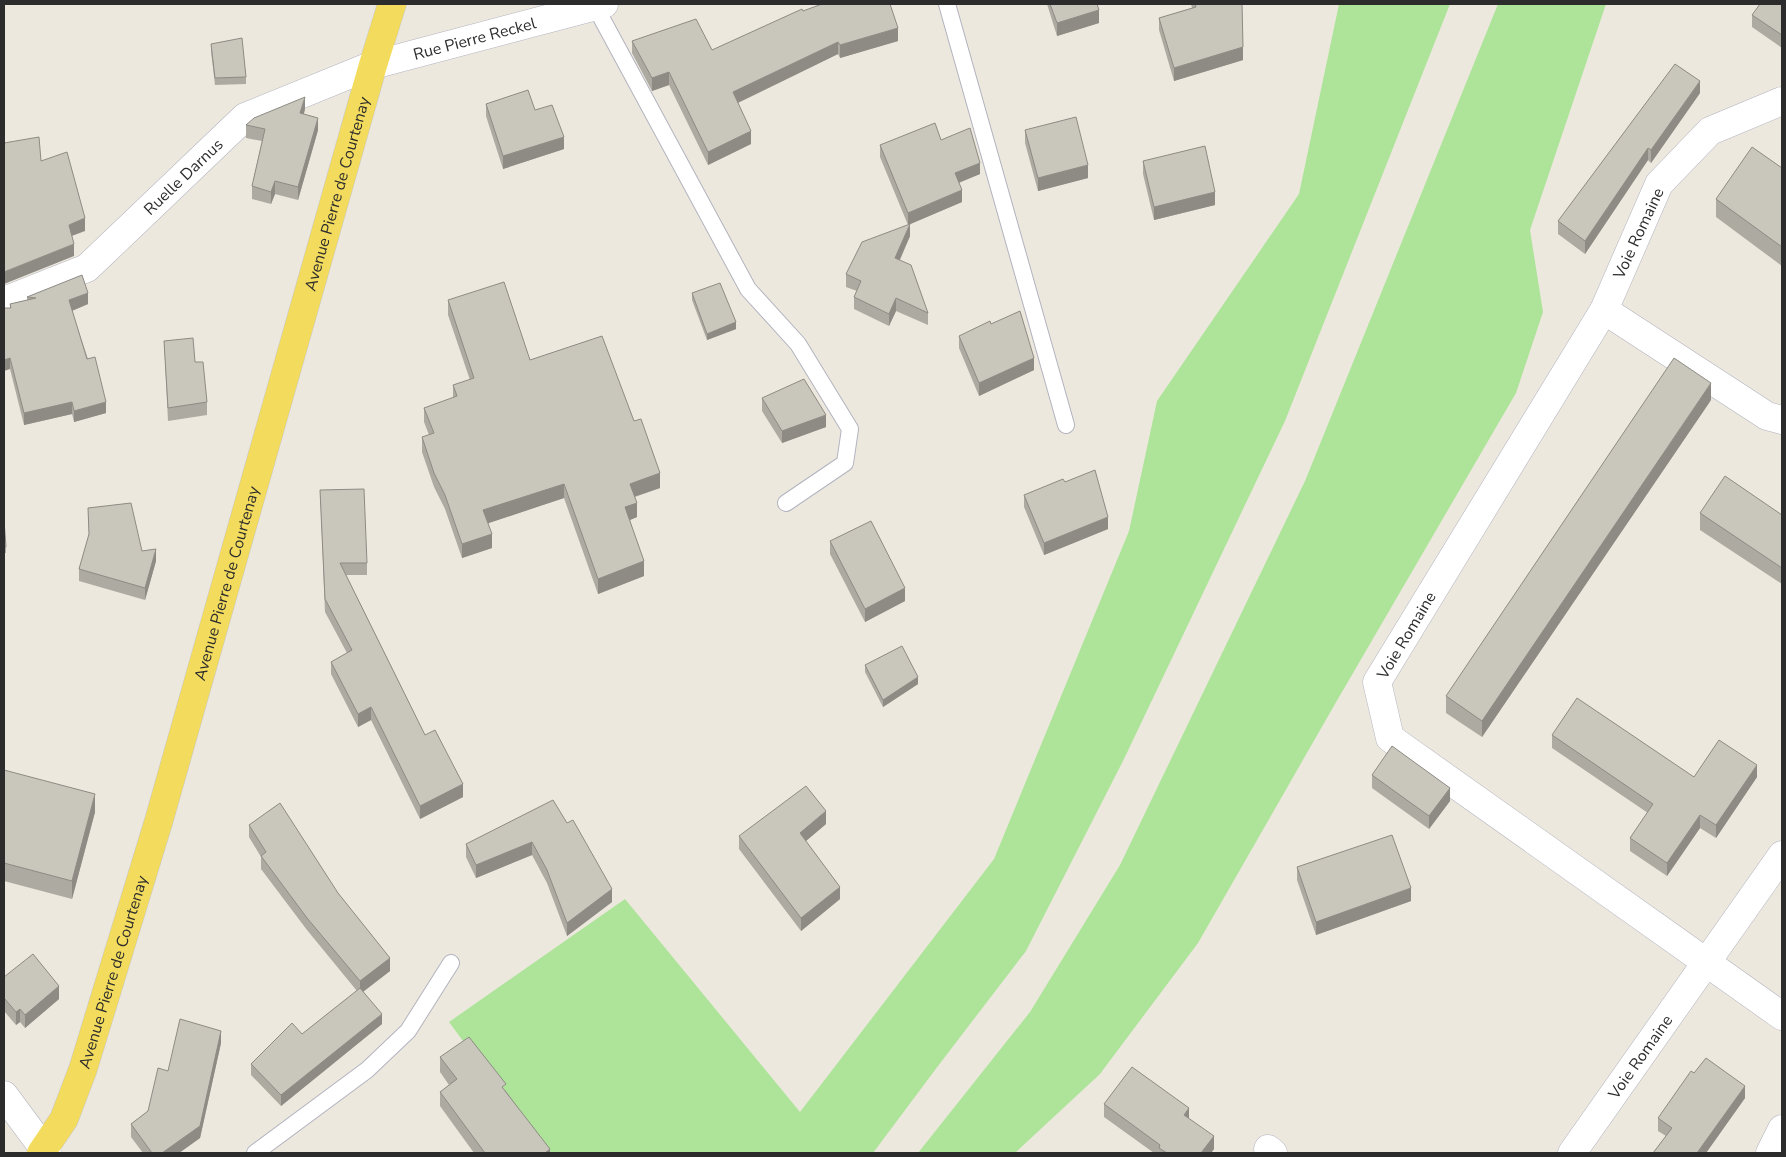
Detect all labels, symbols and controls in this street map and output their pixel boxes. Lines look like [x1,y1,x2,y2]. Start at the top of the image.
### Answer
street label: Rue Pierre Reckel [411,12,539,66]
street label: Avenue Pierre de Courtenay [300,93,376,294]
street label: Ruelle Darnus [139,134,228,220]
street label: Voie Romaine [1608,184,1670,283]
street label: Avenue Pierre de Courtenay [189,483,265,683]
street label: Voie Romaine [1372,588,1442,684]
street label: Avenue Pierre de Courtenay [74,872,154,1072]
street label: Voie Romaine [1603,1011,1678,1104]

